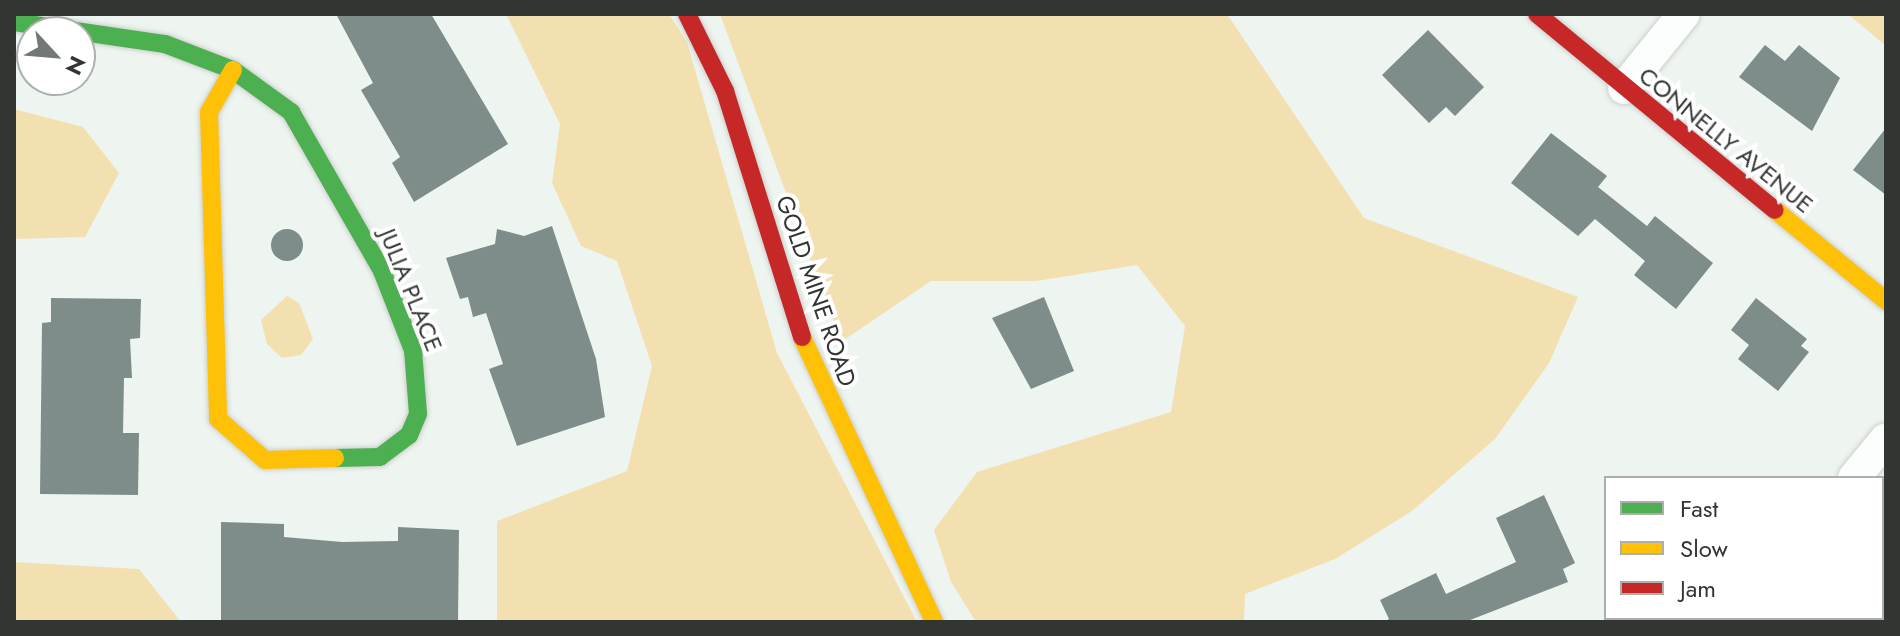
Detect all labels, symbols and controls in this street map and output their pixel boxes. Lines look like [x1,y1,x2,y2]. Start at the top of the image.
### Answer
north arrow [16,16,96,96]
text: N [58,51,94,81]
street label: CONNELLY AVENUE [1633,61,1819,219]
street label: GOLD MINE ROAD [770,192,862,390]
street label: JULIA PLACE [373,224,449,356]
legend [1604,476,1884,620]
text: Fast [1680,491,1718,526]
text: Slow [1680,531,1728,566]
text: Jam [1680,571,1716,606]

